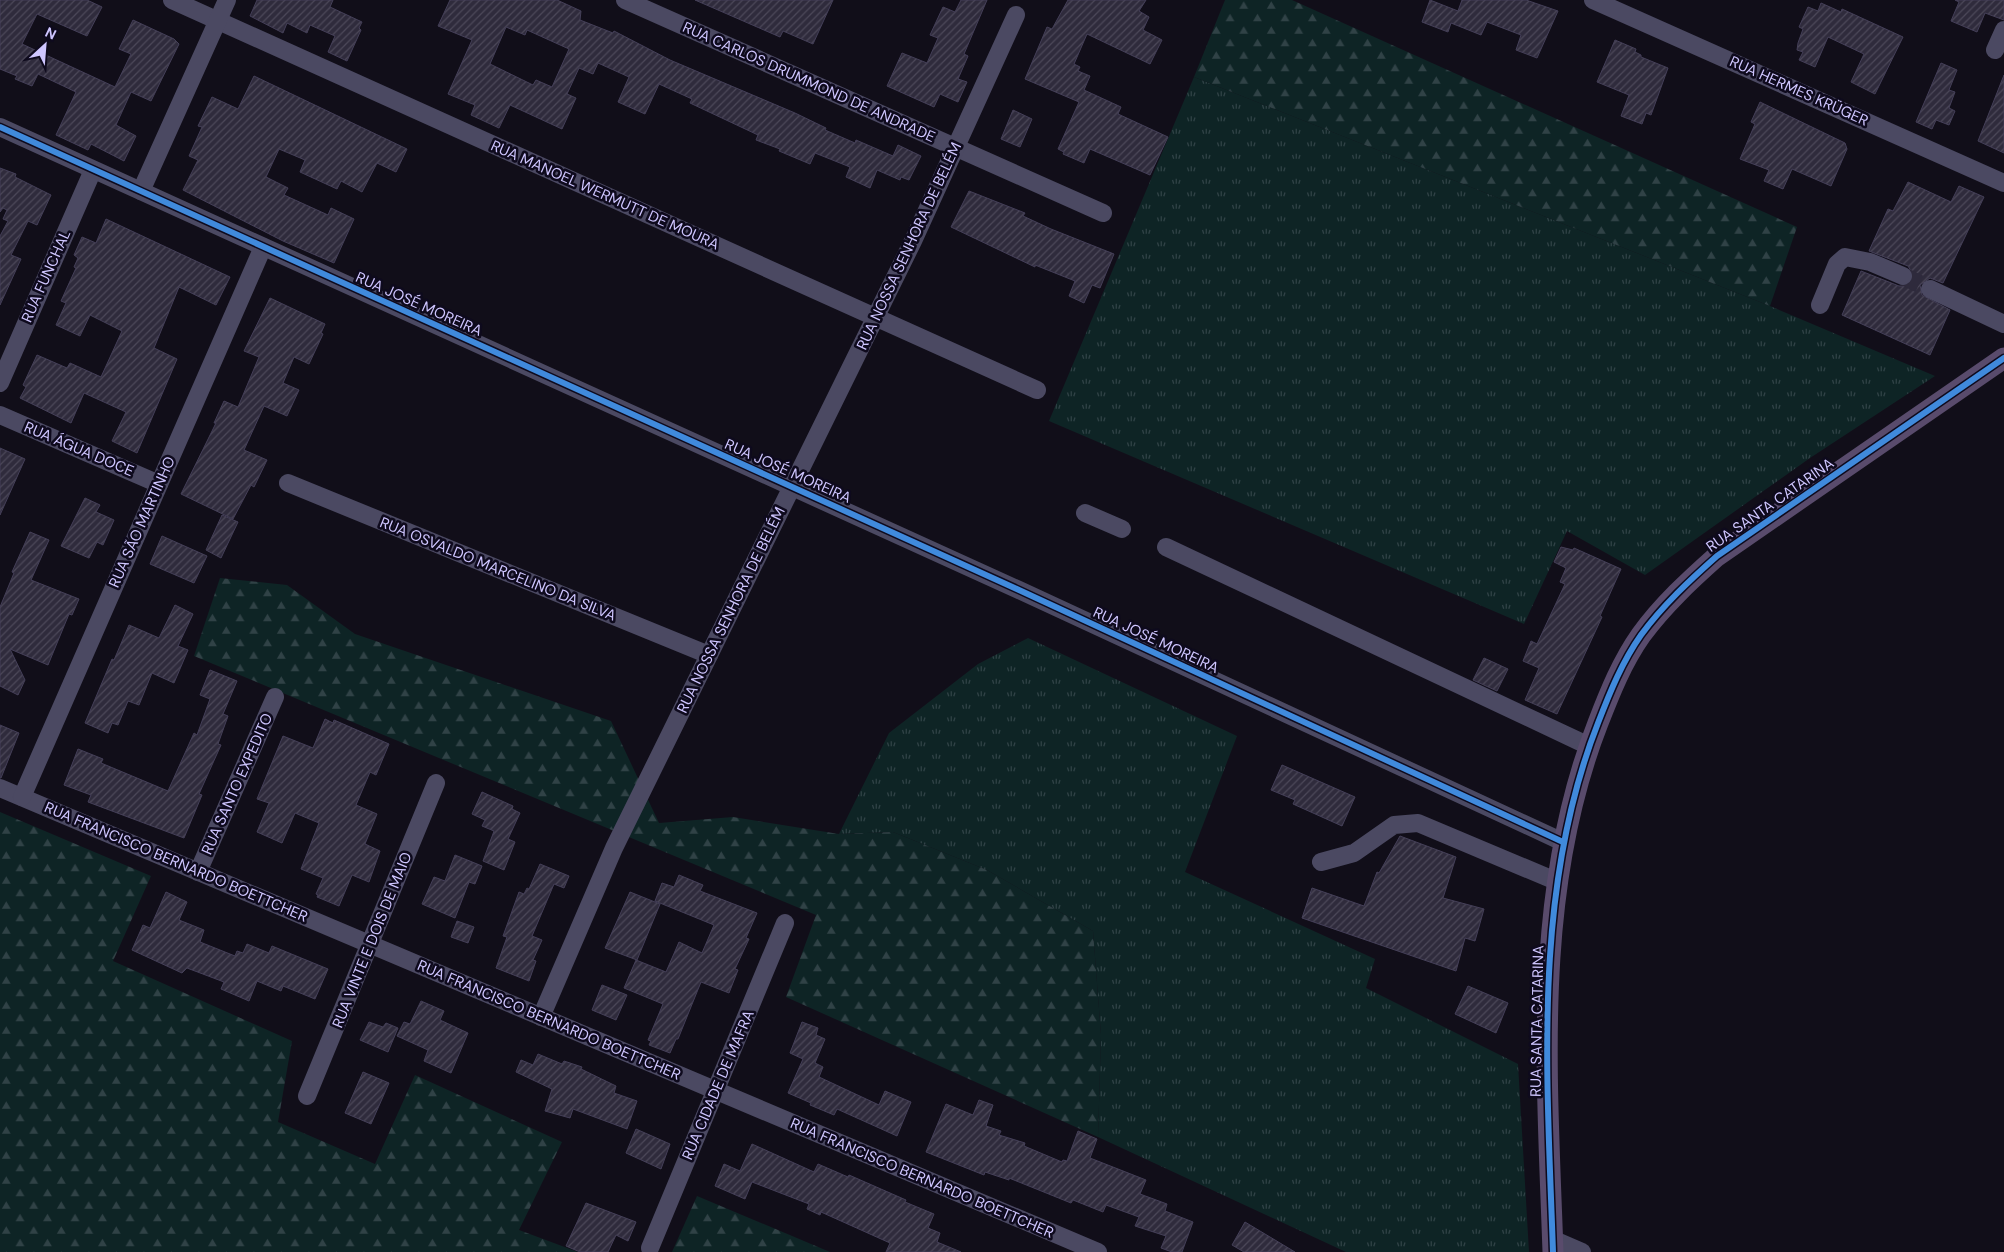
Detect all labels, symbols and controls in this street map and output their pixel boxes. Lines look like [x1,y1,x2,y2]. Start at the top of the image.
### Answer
street label: RUA CARLOS DRUMMOND DE ANDRADE [680,17,938,147]
north arrow [20,20,70,70]
text: N [42,23,59,44]
street label: RUA HERMES KRÜGER [1726,51,1872,131]
street label: RUA MANOEL WERMUTT DE MOURA [488,135,722,255]
street label: RUA NOSSA SENHORA DE BELÉM [852,139,966,353]
street label: RUA FUNCHAL [17,227,75,325]
street label: RUA JOSÉ MOREIRA [353,267,485,341]
street label: RUA ÁGUA DOCE [21,417,137,481]
street label: RUA JOSÉ MOREIRA [722,434,854,508]
street label: RUA SÃO MARTINHO [104,453,180,591]
street label: RUA SANTA CATARINA [1702,453,1838,557]
street label: RUA NOSSA SENHORA DE BELÉM [672,504,790,716]
street label: RUA OSVALDO MARCELINO DA SILVA [377,512,619,626]
street label: RUA JOSÉ MOREIRA [1090,602,1222,678]
street label: RUA SANTO EXPEDITO [197,710,277,858]
street label: RUA FRANCISCO BERNARDO BOETTCHER [41,797,311,927]
street label: RUA VINTE E DOIS DE MAIO [327,849,417,1031]
street label: RUA SANTA CATARINA [1526,945,1548,1097]
street label: RUA FRANCISCO BERNARDO BOETTCHER [414,955,684,1085]
street label: RUA CIDADE DE MAFRA [677,1007,759,1163]
street label: RUA FRANCISCO BERNARDO BOETTCHER [787,1113,1057,1243]

